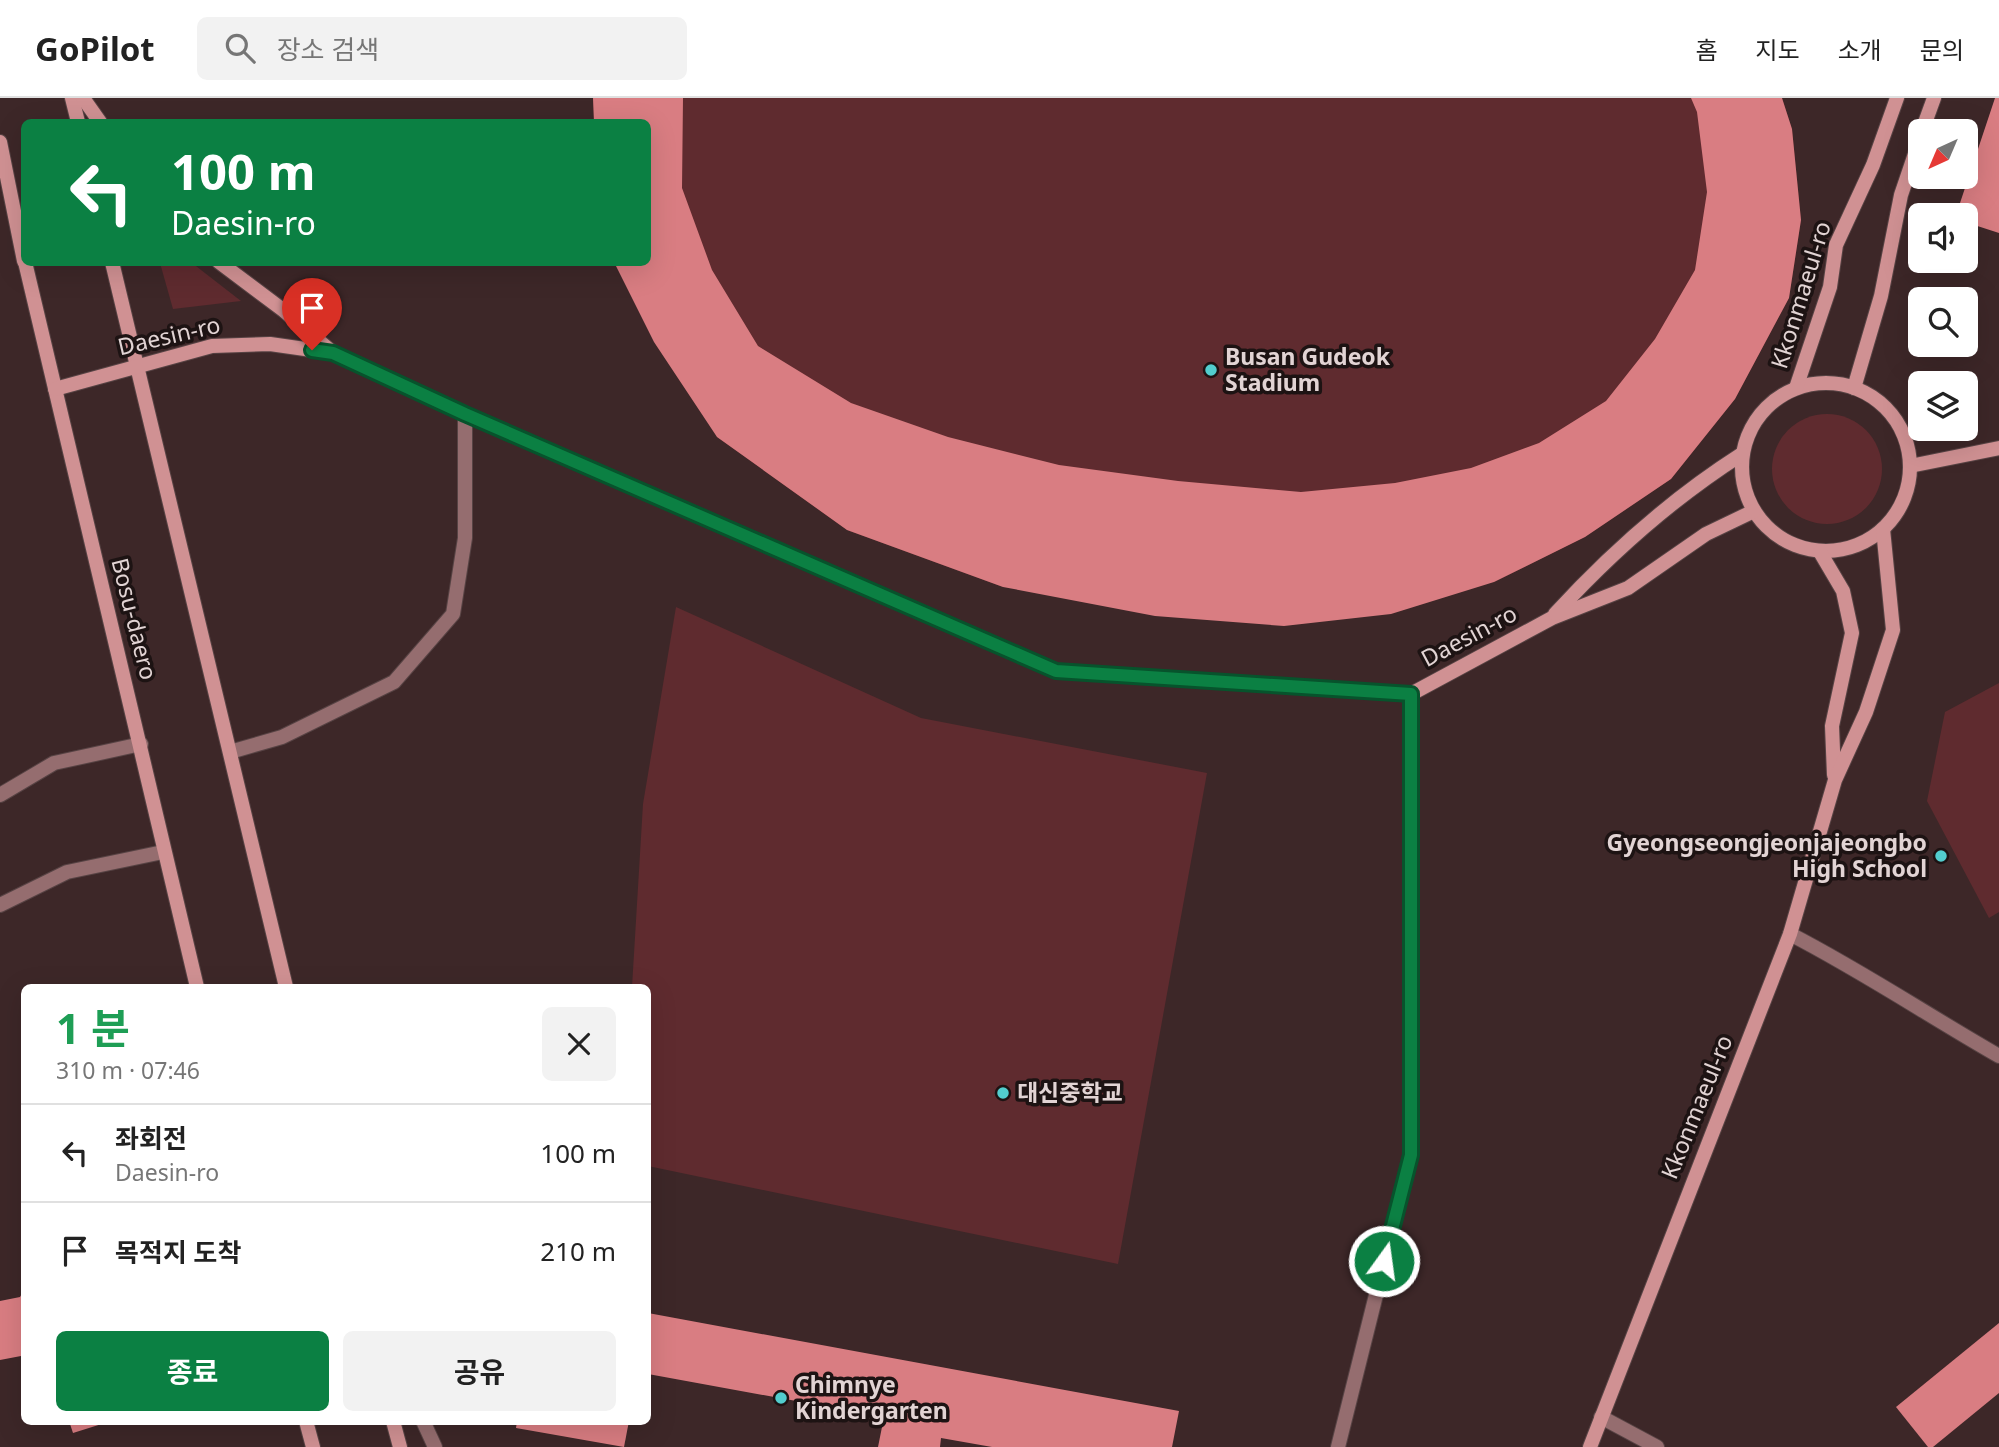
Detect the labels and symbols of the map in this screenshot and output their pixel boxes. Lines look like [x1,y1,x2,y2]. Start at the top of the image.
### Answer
north arrow [1908,119,1978,189]
street label: Kkonmaeul-ro [1762,217,1838,372]
pin [282,278,342,350]
street label: Daesin-ro [114,308,223,362]
place label: Busan Gudeok Stadium [1225,340,1391,398]
marker: Busan Gudeok Stadium [1203,362,1219,378]
street label: Bosu-daero [104,554,166,683]
street label: Daesin-ro [1415,597,1522,674]
place label: Gyeongseongjeonjajeongbo High School [1607,826,1927,884]
marker: Gyeongseongjeonjajeongbo High School [1933,848,1949,864]
street label: Kkonmaeul-ro [1653,1030,1739,1183]
place label: 대신중학교 [1017,1076,1123,1108]
marker: 대신중학교 [995,1085,1011,1101]
position arrow [1347,1224,1421,1298]
place label: Chimnye Kindergarten [795,1368,948,1426]
marker: Chimnye Kindergarten [773,1390,789,1406]

